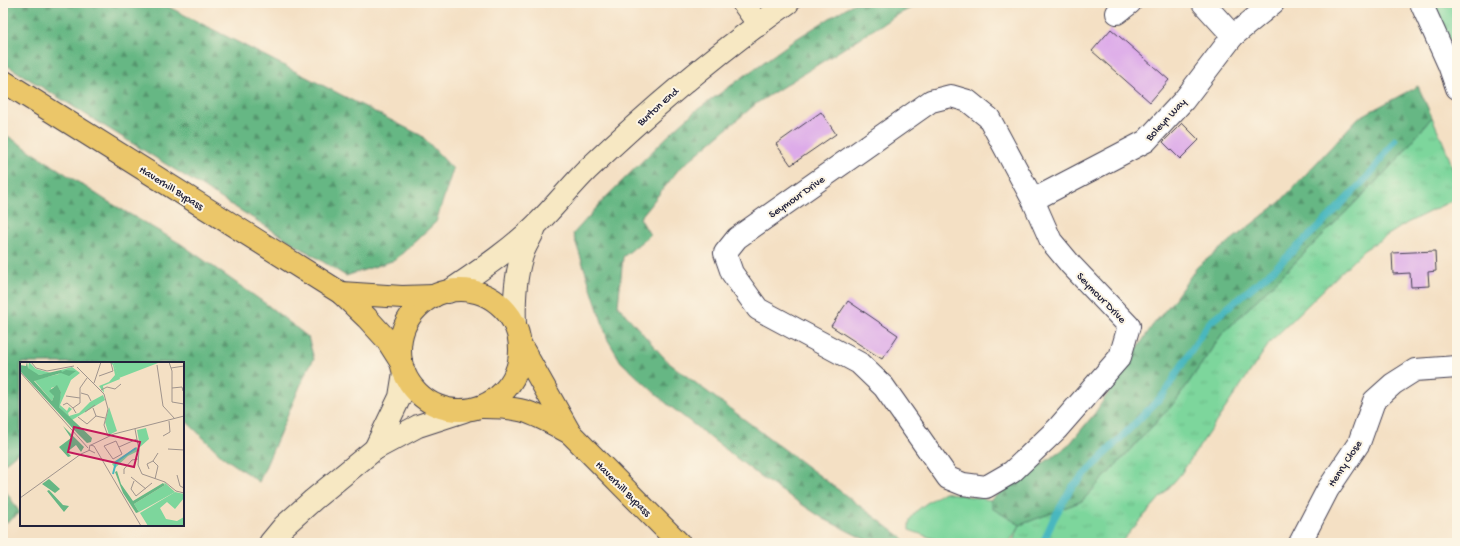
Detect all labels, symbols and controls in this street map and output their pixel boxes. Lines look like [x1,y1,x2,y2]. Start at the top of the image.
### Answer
street label: Burton End [635,85,683,130]
street label: Boleyn Way [1143,96,1190,145]
street label: Haverhill Bypass [137,164,206,214]
street label: Seymour Drive [767,174,828,221]
street label: Seymour Drive [1074,271,1128,326]
inset map [20,362,184,526]
street label: Henry Close [1326,438,1365,490]
street label: Haverhill Bypass [592,459,653,520]

